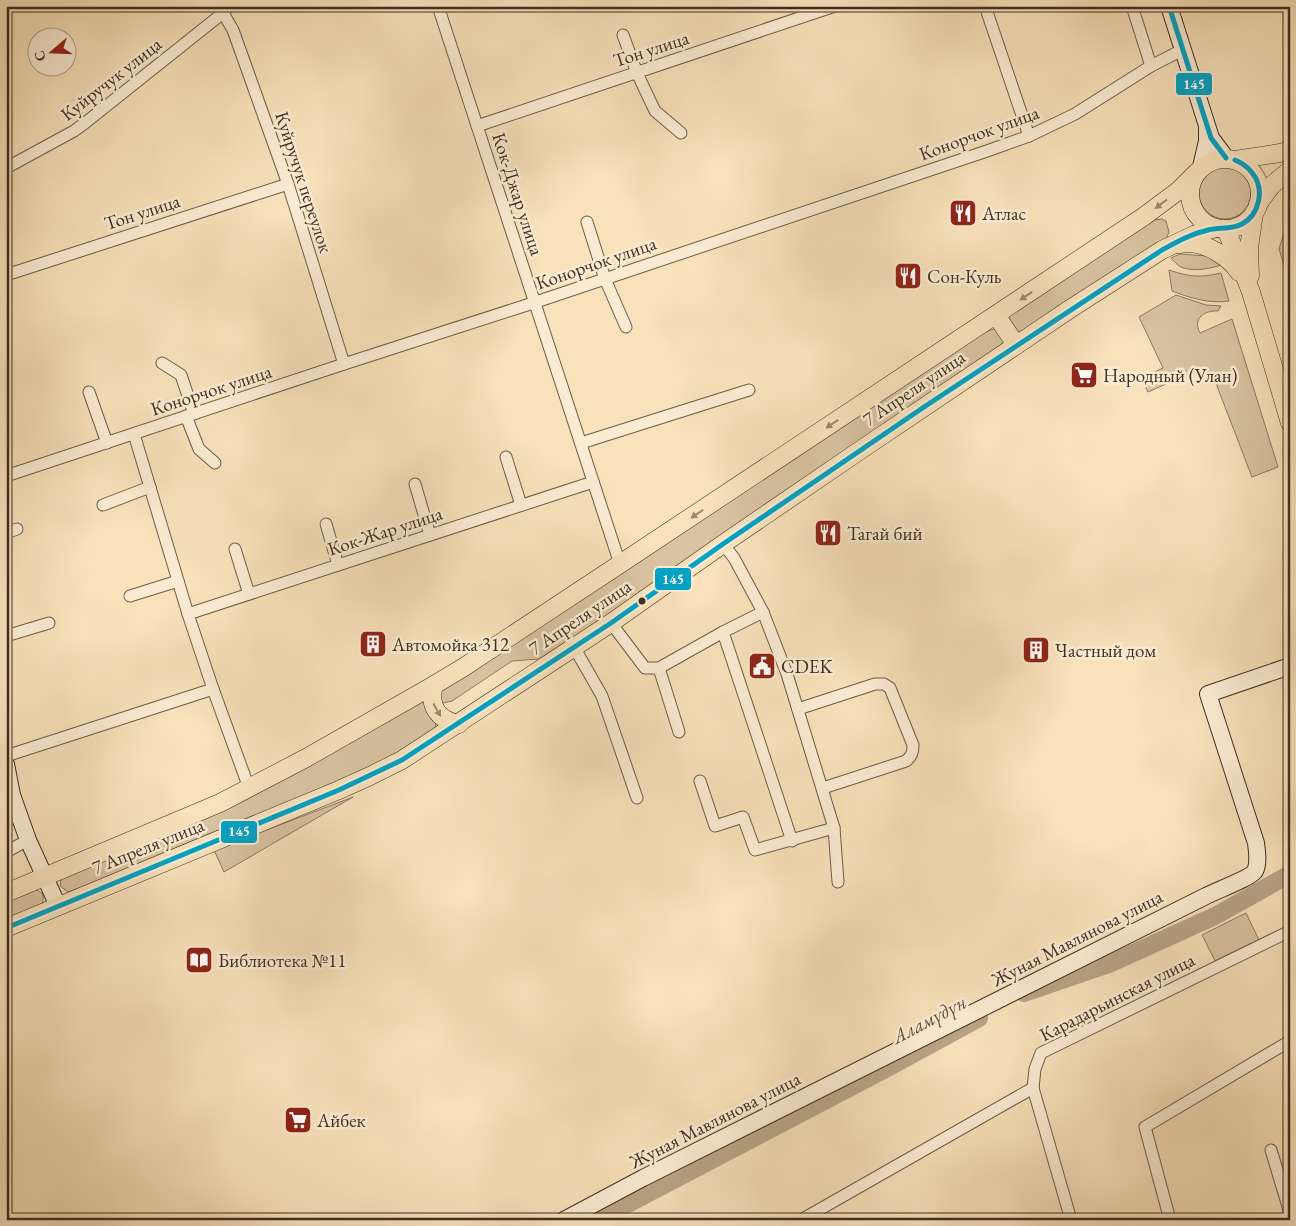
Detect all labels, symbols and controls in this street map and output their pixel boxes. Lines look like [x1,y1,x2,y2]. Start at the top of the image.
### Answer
street label: Тон улица [610,25,692,73]
north arrow [28,28,78,78]
street label: Куйручук улица [55,31,167,126]
text: С [30,49,50,64]
line badge: 145 [1175,72,1213,96]
text: 145 [1183,75,1205,93]
street label: Конорчок улица [916,100,1043,166]
street label: Куйручук переулок [269,108,339,256]
street label: Кок-Джар улица [486,129,550,259]
street label: Тон улица [101,188,183,236]
restaurant icon: Атлас [948,198,978,228]
one-way arrow [1155,199,1168,210]
place label: Атлас [981,201,1027,226]
street label: Конорчок улица [532,231,660,295]
restaurant icon: Сон-Куль [893,261,923,291]
place label: Сон-Куль [927,264,1002,289]
one-way arrow [1019,291,1033,301]
street label: 7 Апреля улица [858,344,971,432]
street label: Конорчок улица [147,359,275,421]
supermarket icon: Народный (Улан) [1069,360,1099,390]
place label: Народный (Улан) [1103,363,1238,388]
one-way arrow [826,419,839,429]
street label: Кок-Жар улица [324,501,446,561]
one-way arrow [690,509,703,518]
restaurant icon: Тагай бий [813,518,843,548]
place label: Тагай бий [847,521,923,546]
line badge: 145 [654,567,692,591]
text: 145 [662,570,684,588]
street label: 7 Апреля улица [524,573,637,661]
unlabelled marker [637,596,647,606]
building icon: Автомойка 312 [358,629,388,659]
place label: Автомойка 312 [391,632,509,657]
building icon: Частный дом [1021,635,1051,665]
place label: Частный дом [1055,638,1156,663]
public building icon: CDEK [747,651,777,681]
place label: CDEK [781,654,834,679]
one-way arrow [433,704,442,717]
street label: 7 Апреля улица [88,812,208,880]
line badge: 145 [220,820,258,844]
text: 145 [228,822,250,840]
street label: Жуная Мавлянова улица [986,884,1167,992]
library icon: Библиотека №11 [184,945,214,975]
street label: Карадарьинская улица [1035,947,1199,1047]
place label: Библиотека №11 [218,948,346,973]
water label: Аламүдүн [885,989,971,1050]
street label: Жуная Мавлянова улица [624,1066,805,1174]
supermarket icon: Айбек [283,1105,313,1135]
place label: Айбек [316,1108,366,1133]

